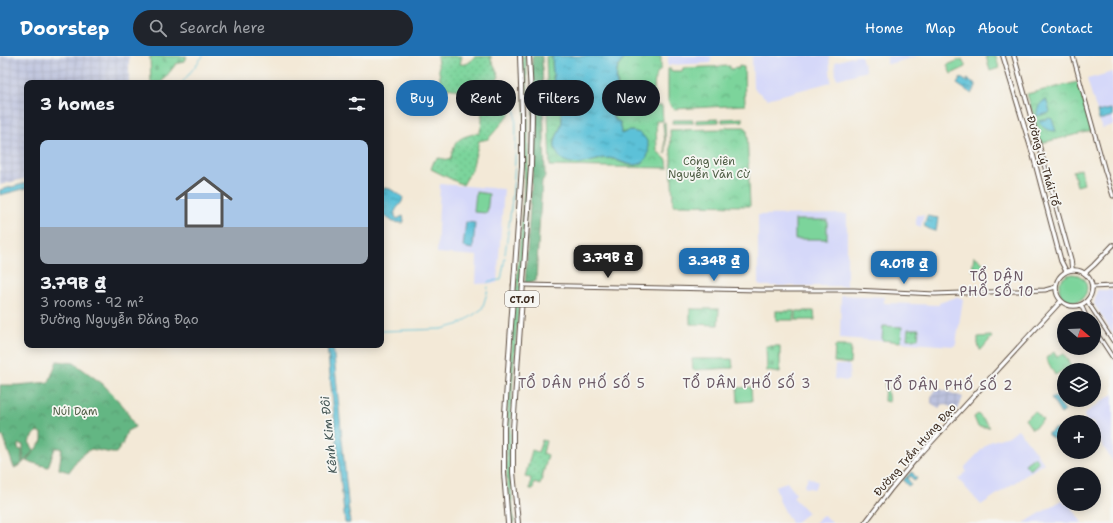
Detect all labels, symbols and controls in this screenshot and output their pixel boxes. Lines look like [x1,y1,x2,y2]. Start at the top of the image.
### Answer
search box [133,10,413,46]
text: Doorstep [20,16,109,41]
icon: search [147,17,169,39]
text: Search here [179,18,265,38]
text: Home [865,19,904,37]
text: Map [926,19,956,37]
text: About [978,19,1019,37]
text: Contact [1041,19,1093,37]
chip: Buy [396,80,448,116]
chip: Rent [456,80,516,116]
chip: Filters [524,80,594,116]
chip: New [602,80,660,116]
text: 3 homes [40,93,115,115]
icon: filters [346,93,368,115]
street label: Đường Lý Thái Tổ [1023,114,1063,208]
park label: Công viên Nguyễn Văn Cừ [668,154,751,182]
icon: home [168,166,240,238]
pin: 3.79B ₫ [571,245,645,279]
pin: 3.34B ₫ [677,248,751,282]
text: 3.79B ₫ [583,249,633,266]
pin: 4.01B ₫ [867,251,941,285]
text: 3.34B ₫ [688,252,740,269]
text: 4.01B ₫ [880,255,928,272]
district label: TỔ DÂN PHỐ SỐ 10 [960,266,1034,300]
text: 3.79B ₫ [40,272,106,294]
road number: CT.01 [505,291,539,307]
text: 3 rooms · 92 m² [40,294,144,311]
text: Đường Nguyễn Đăng Đạo [40,311,199,328]
north arrow [1057,311,1101,355]
map controls [1057,311,1101,511]
button: layers [1057,363,1101,407]
district label: TỔ DÂN PHỐ SỐ 5 [518,372,646,392]
district label: TỔ DÂN PHỐ SỐ 3 [683,372,811,392]
district label: TỔ DÂN PHỐ SỐ 2 [885,374,1013,394]
water label: Kênh Kim Đôi [317,395,341,475]
street label: Đường Trần Hưng Đạo [870,400,960,500]
park label: Núi Dạm [53,404,98,419]
button: + [1057,415,1101,459]
button: − [1057,467,1101,511]

